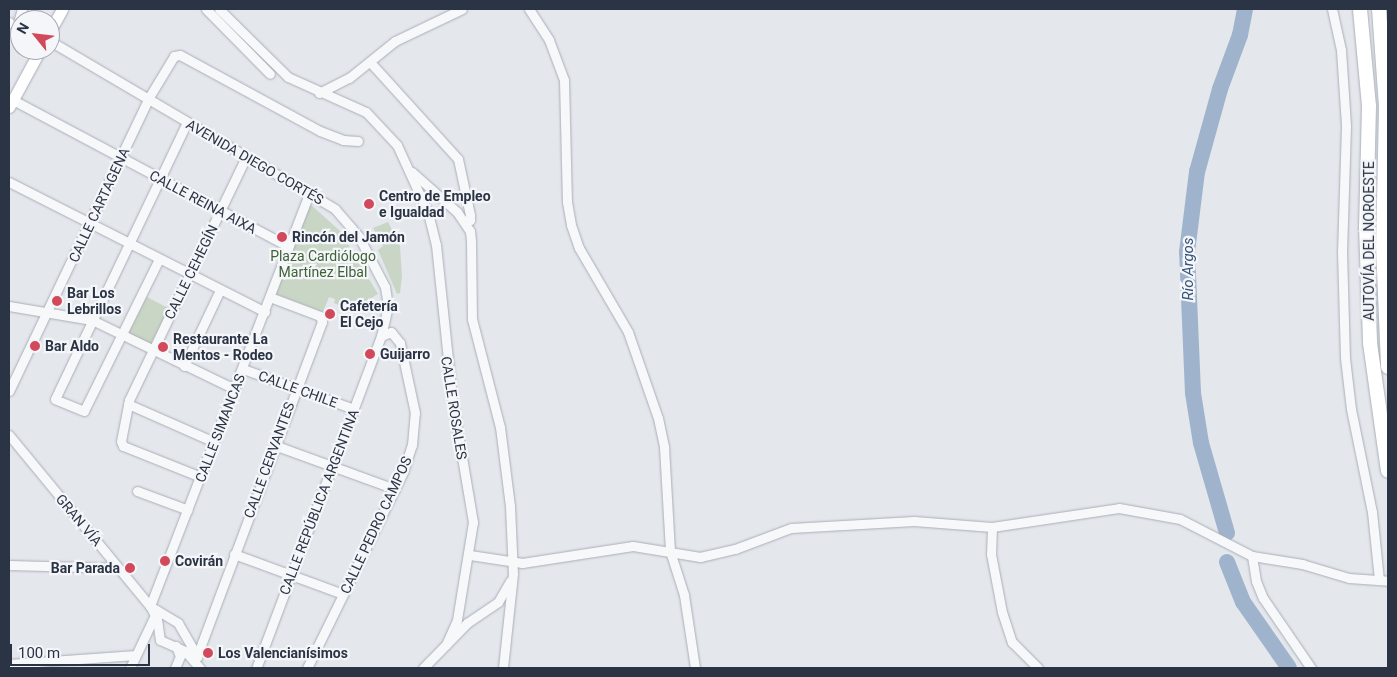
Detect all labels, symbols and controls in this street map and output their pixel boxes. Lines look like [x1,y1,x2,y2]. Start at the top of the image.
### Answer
north arrow [10,10,60,60]
text: N [13,20,32,36]
street label: AVENIDA DIEGO CORTÉS [183,116,327,208]
street label: CALLE CARTAGENA [65,145,133,265]
street label: AUTOVÍA DEL NOROESTE [1361,161,1377,321]
street label: CALLE REINA AIXA [147,167,259,237]
place label: Centro de Empleo e Igualdad [379,188,491,220]
marker: Centro de Empleo e Igualdad [363,198,375,210]
street label: CALLE CEHEGÍN [161,222,221,322]
place label: Rincón del Jamón [292,229,405,245]
marker: Rincón del Jamón [276,231,288,243]
water label: Río Argos [1180,238,1198,300]
park label: Plaza Cardiólogo Martínez Elbal [270,248,376,280]
place label: Bar Los Lebrillos [67,285,121,318]
marker: Bar Los Lebrillos [51,295,63,307]
place label: Cafetería El Cejo [340,298,398,331]
marker: Cafetería El Cejo [324,308,336,320]
place label: Restaurante La Mentos - Rodeo [173,331,273,364]
place label: Bar Aldo [45,338,99,354]
marker: Bar Aldo [29,340,41,352]
marker: Restaurante La Mentos - Rodeo [157,341,169,353]
place label: Guijarro [380,346,430,362]
marker: Guijarro [364,348,376,360]
street label: CALLE ROSALES [438,355,470,461]
street label: CALLE CHILE [256,367,340,411]
street label: CALLE SIMANCAS [192,371,248,485]
street label: CALLE CERVANTES [240,400,298,520]
street label: CALLE REPÚBLICA ARGENTINA [276,407,362,597]
street label: CALLE PEDRO CAMPOS [337,454,415,596]
street label: GRAN VÍA [52,491,106,549]
place label: Covirán [175,553,223,569]
marker: Covirán [159,555,171,567]
place label: Bar Parada [51,560,120,576]
marker: Bar Parada [124,562,136,574]
scale bar [12,634,152,666]
text: 100 m [18,644,60,662]
place label: Los Valencianísimos [218,645,348,661]
marker: Los Valencianísimos [202,647,214,659]

